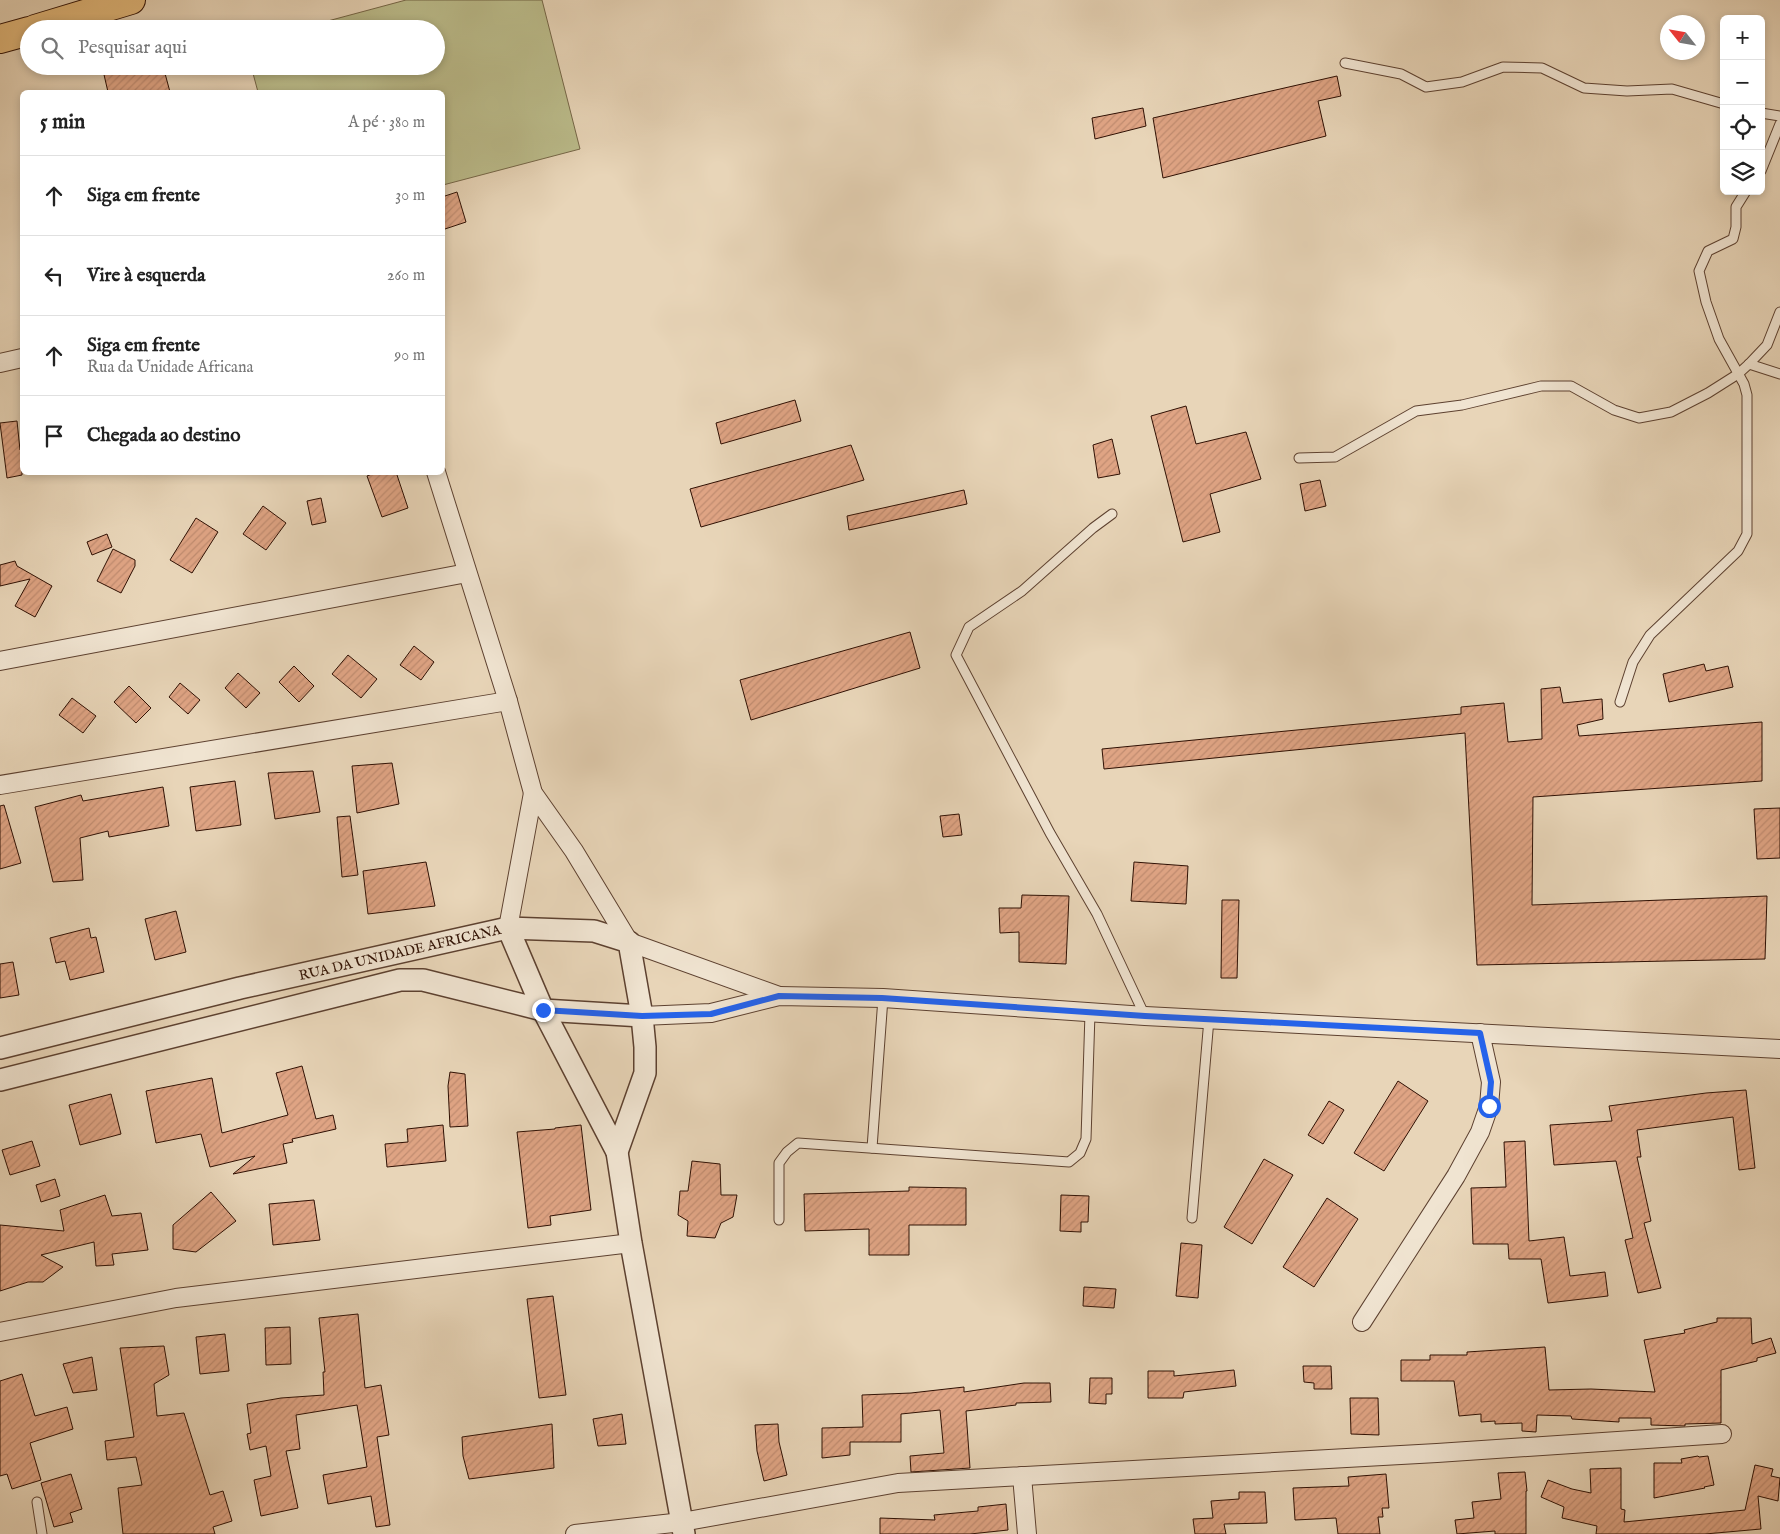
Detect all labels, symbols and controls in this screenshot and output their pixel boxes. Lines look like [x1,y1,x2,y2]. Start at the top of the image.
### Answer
north arrow [1660,15,1705,60]
map controls [1720,15,1765,195]
button: + [1720,15,1765,60]
search box [20,20,445,75]
icon: search [38,34,66,62]
text: Pesquisar aqui [78,36,187,60]
button: − [1720,60,1765,105]
button: locate [1720,105,1765,150]
text: 5 min [40,109,85,136]
text: A pé · 380 m [348,113,425,133]
button: layers [1720,150,1765,195]
icon: ahead [40,182,68,210]
text: Siga em frente [87,184,200,208]
text: 30 m [395,186,425,206]
icon: left [40,262,68,290]
text: Vire à esquerda [87,264,205,288]
text: 260 m [387,266,425,286]
text: Siga em frente [87,334,200,358]
icon: ahead [40,342,68,370]
text: 90 m [394,346,425,366]
text: Rua da Unidade Africana [87,358,253,378]
icon: arrive [40,422,68,450]
text: Chegada ao destino [87,424,240,448]
street label: RUA DA UNIDADE AFRICANA [297,921,503,985]
route end [532,999,555,1022]
route start [1478,1095,1501,1118]

